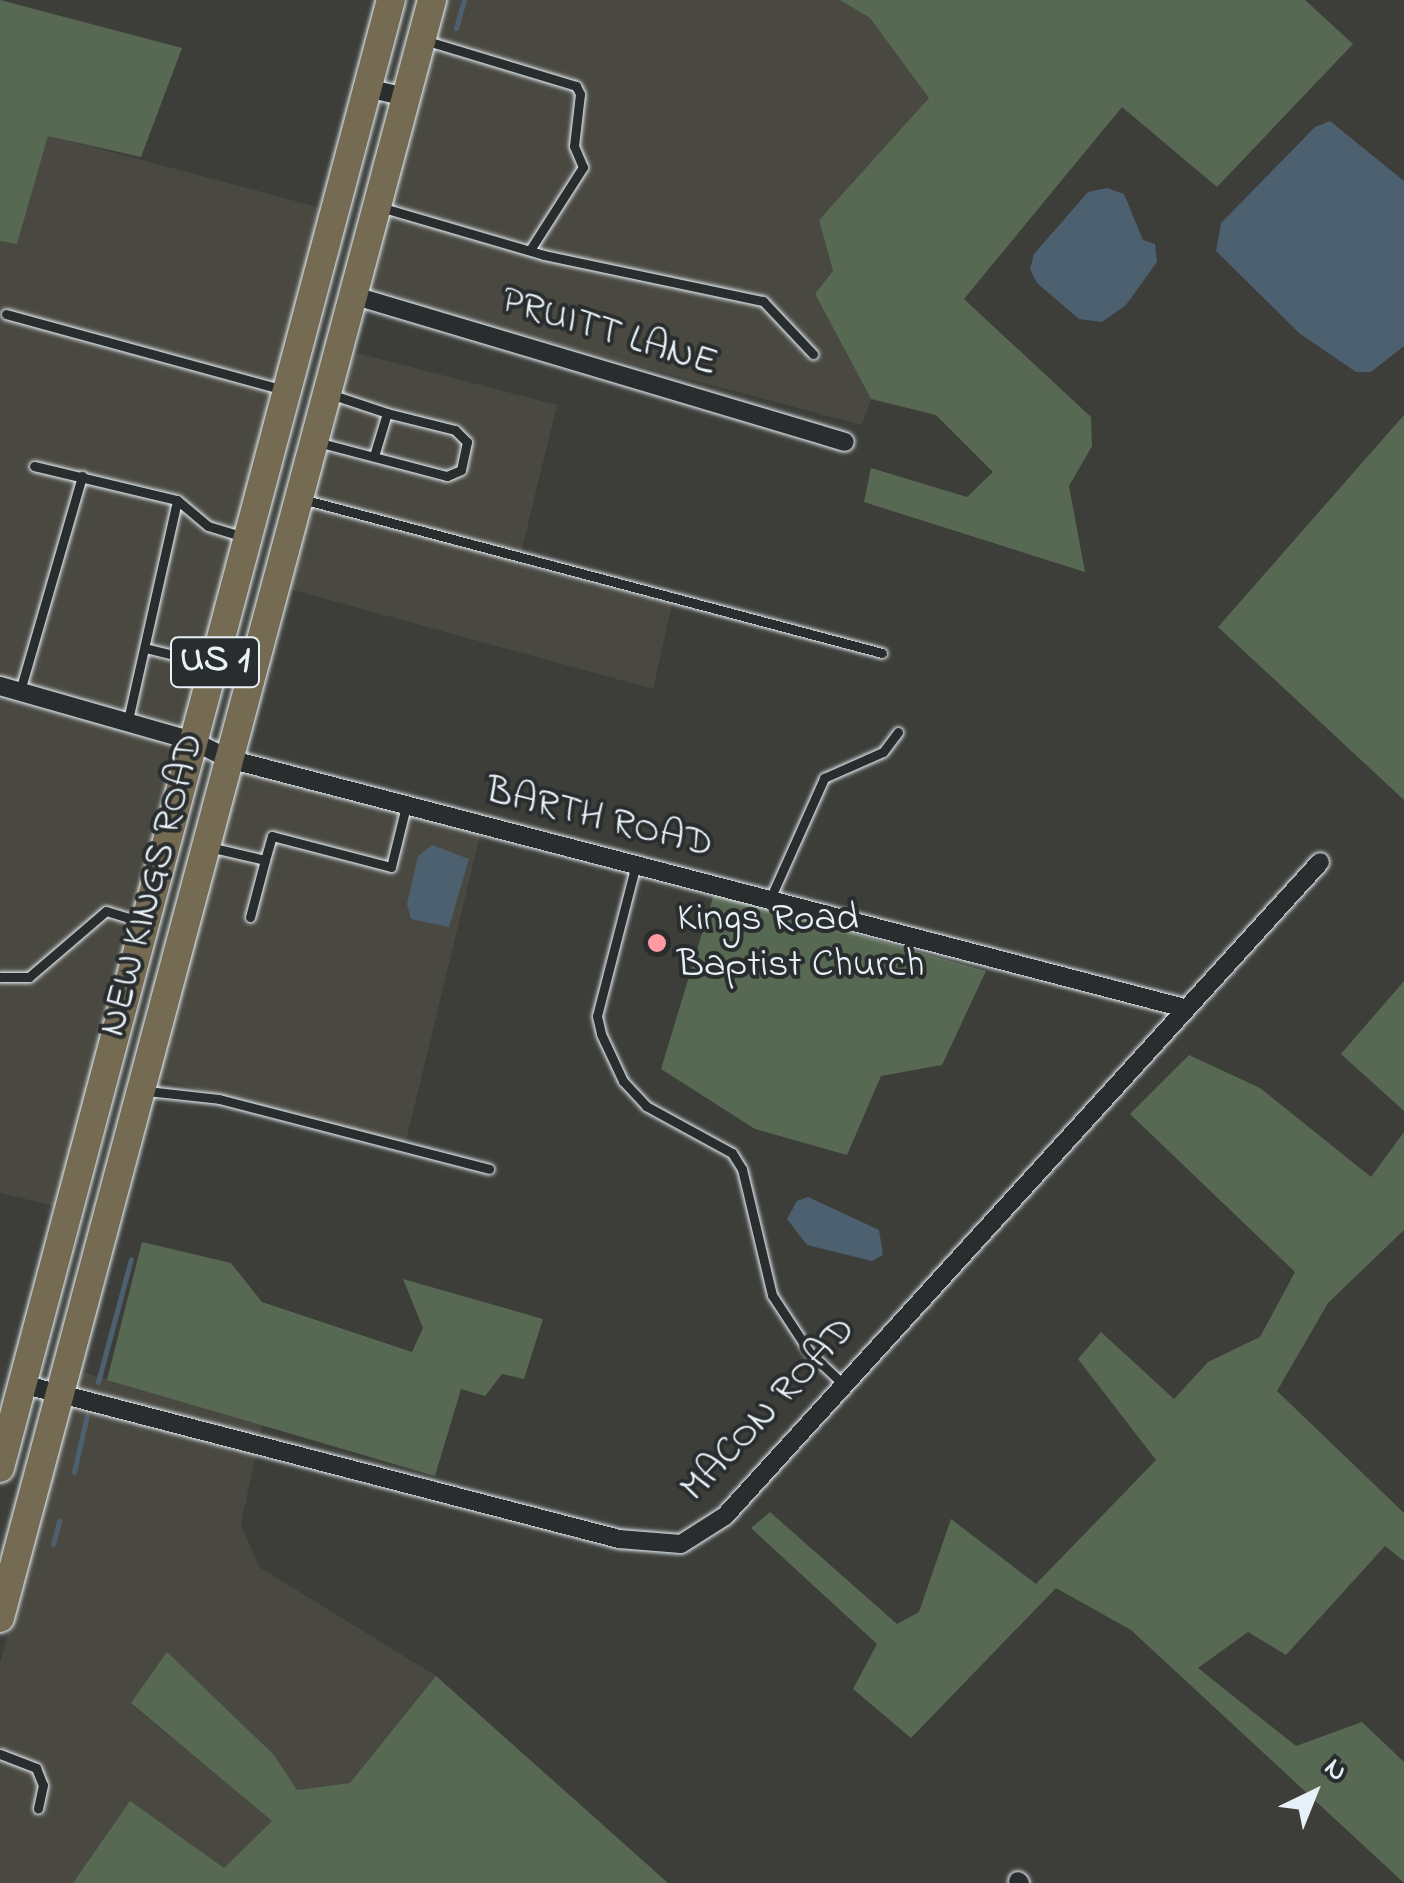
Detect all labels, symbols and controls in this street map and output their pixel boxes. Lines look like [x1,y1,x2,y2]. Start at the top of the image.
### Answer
street label: PRUITT LANE [495,277,723,389]
road number: US 1 [170,629,260,695]
street label: NEW KINGS ROAD [89,728,217,1042]
street label: BARTH ROAD [480,768,718,870]
place label: Kings Road Baptist Church [677,896,925,990]
marker: Kings Road Baptist Church [646,932,668,954]
street label: MACON ROAD [671,1307,867,1513]
north arrow [1264,1743,1364,1843]
text: N [1314,1749,1356,1792]

